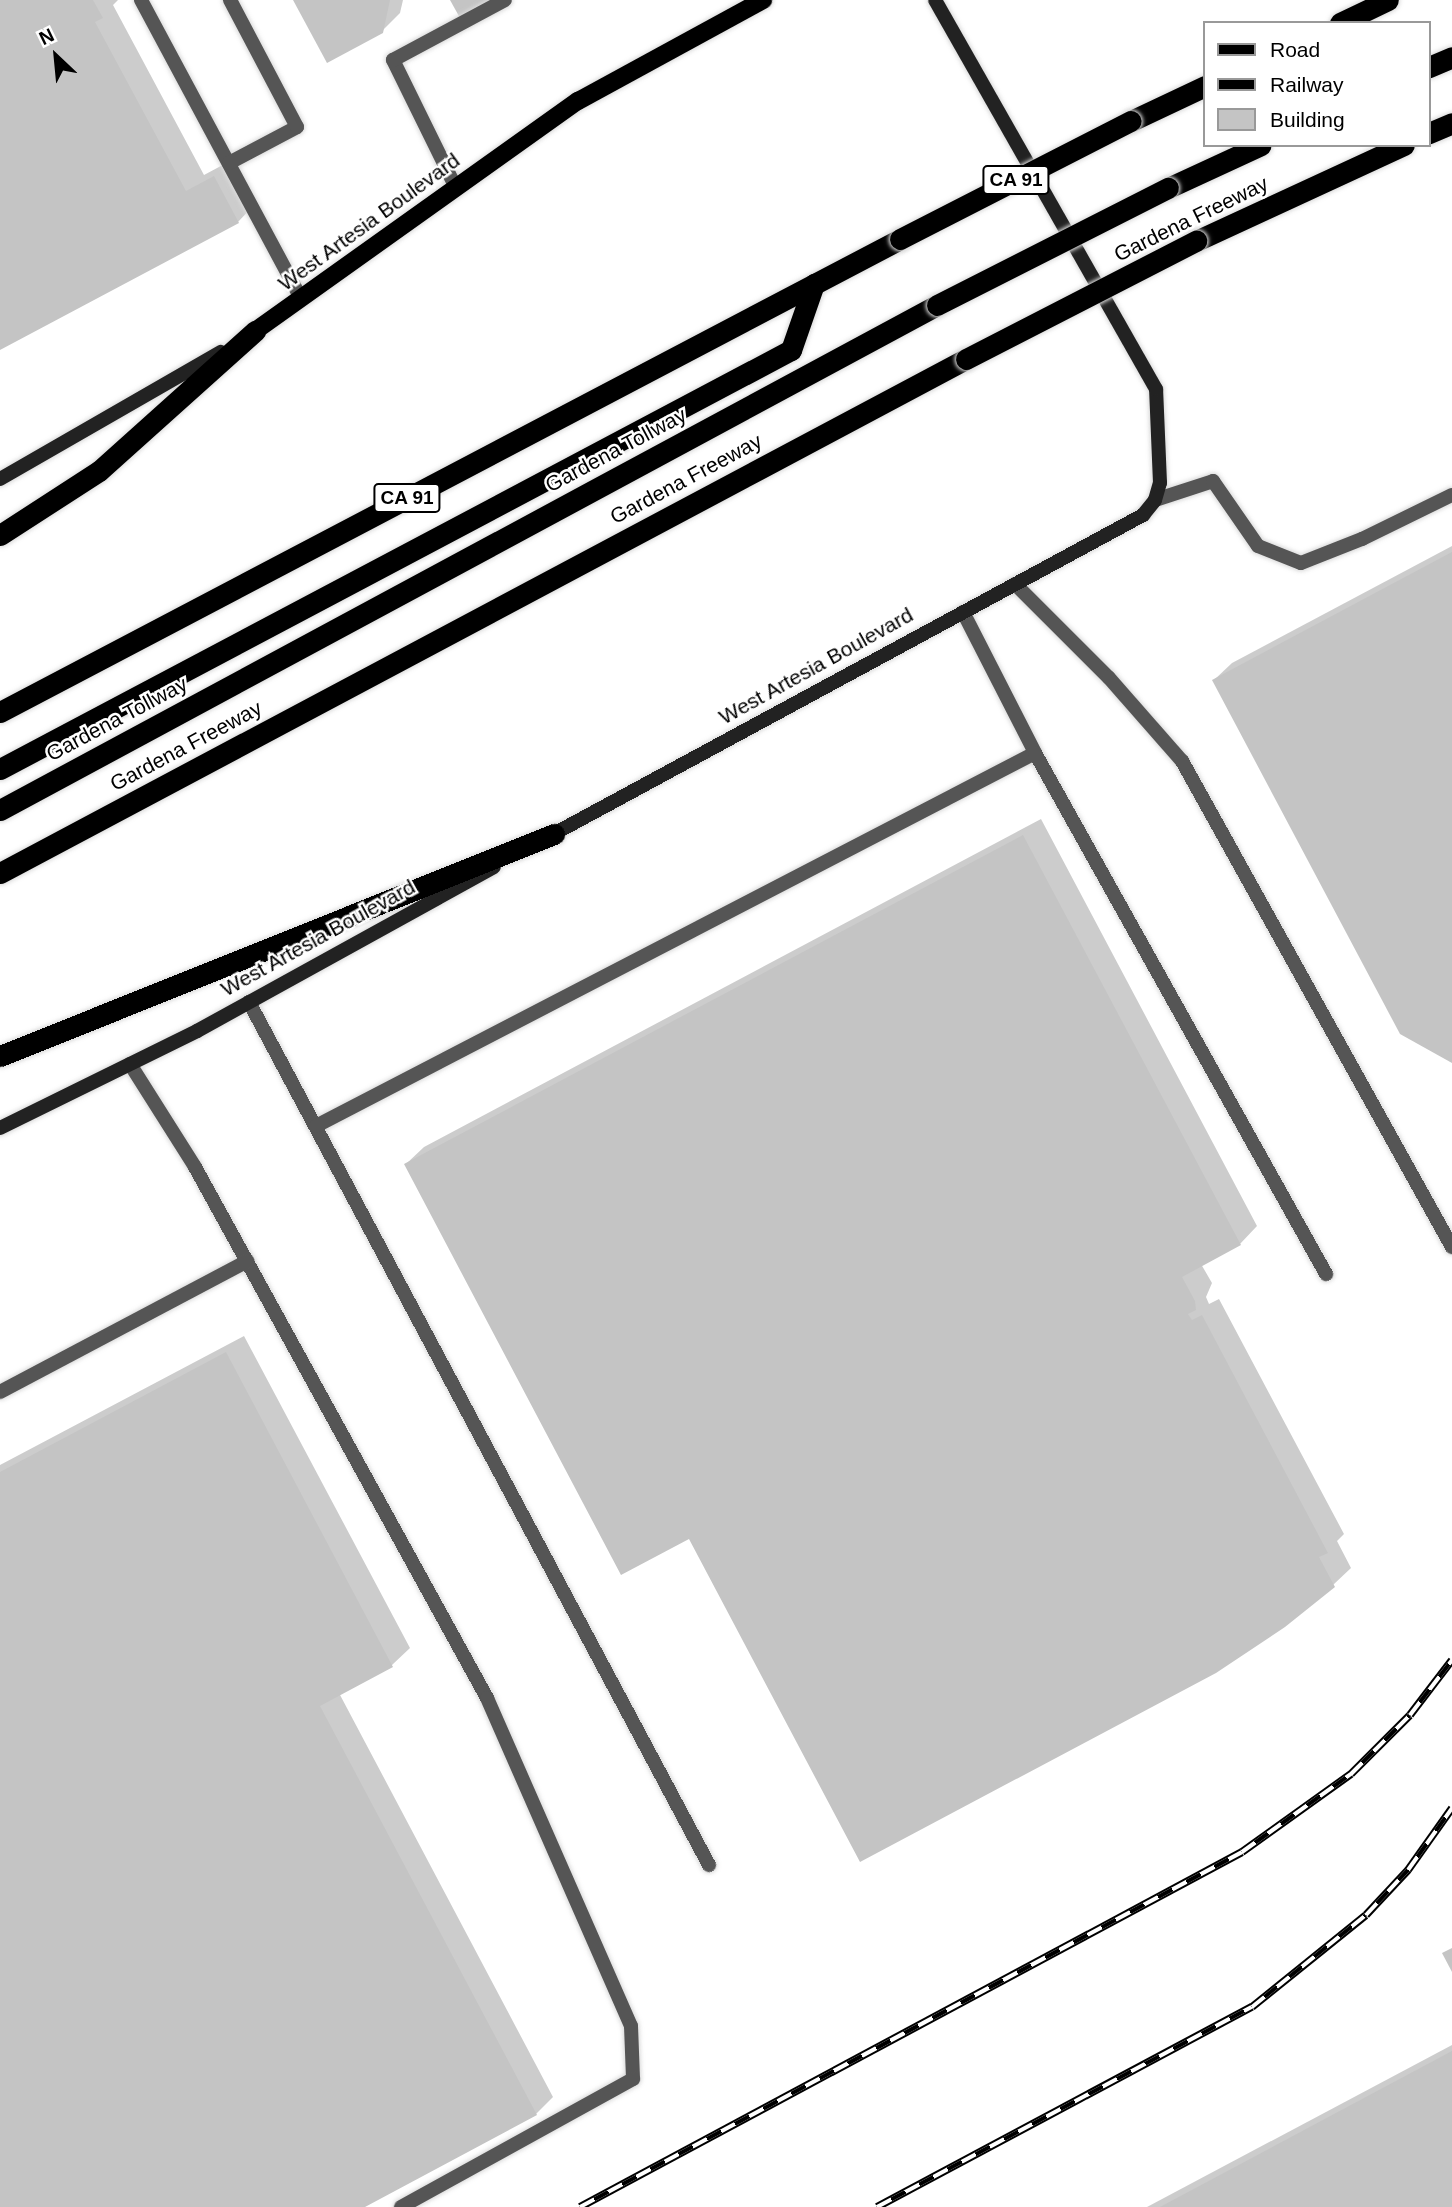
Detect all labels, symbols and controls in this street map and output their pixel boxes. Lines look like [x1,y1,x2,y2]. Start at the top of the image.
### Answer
north arrow [21,21,91,91]
legend [1204,21,1431,147]
text: N [36,24,57,49]
text: Road [1270,38,1320,61]
text: Railway [1270,73,1344,96]
text: Building [1270,108,1345,131]
street label: West Artesia Boulevard [273,147,465,297]
road number: CA 91 [981,164,1051,196]
street label: Gardena Freeway [1110,171,1272,267]
street label: Gardena Tollway [541,402,691,498]
street label: Gardena Freeway [606,428,766,530]
road number: CA 91 [372,482,442,513]
street label: West Artesia Boulevard [714,602,918,730]
street label: Gardena Tollway [42,671,192,767]
street label: Gardena Freeway [106,695,266,797]
street label: West Artesia Boulevard [216,874,420,1002]

